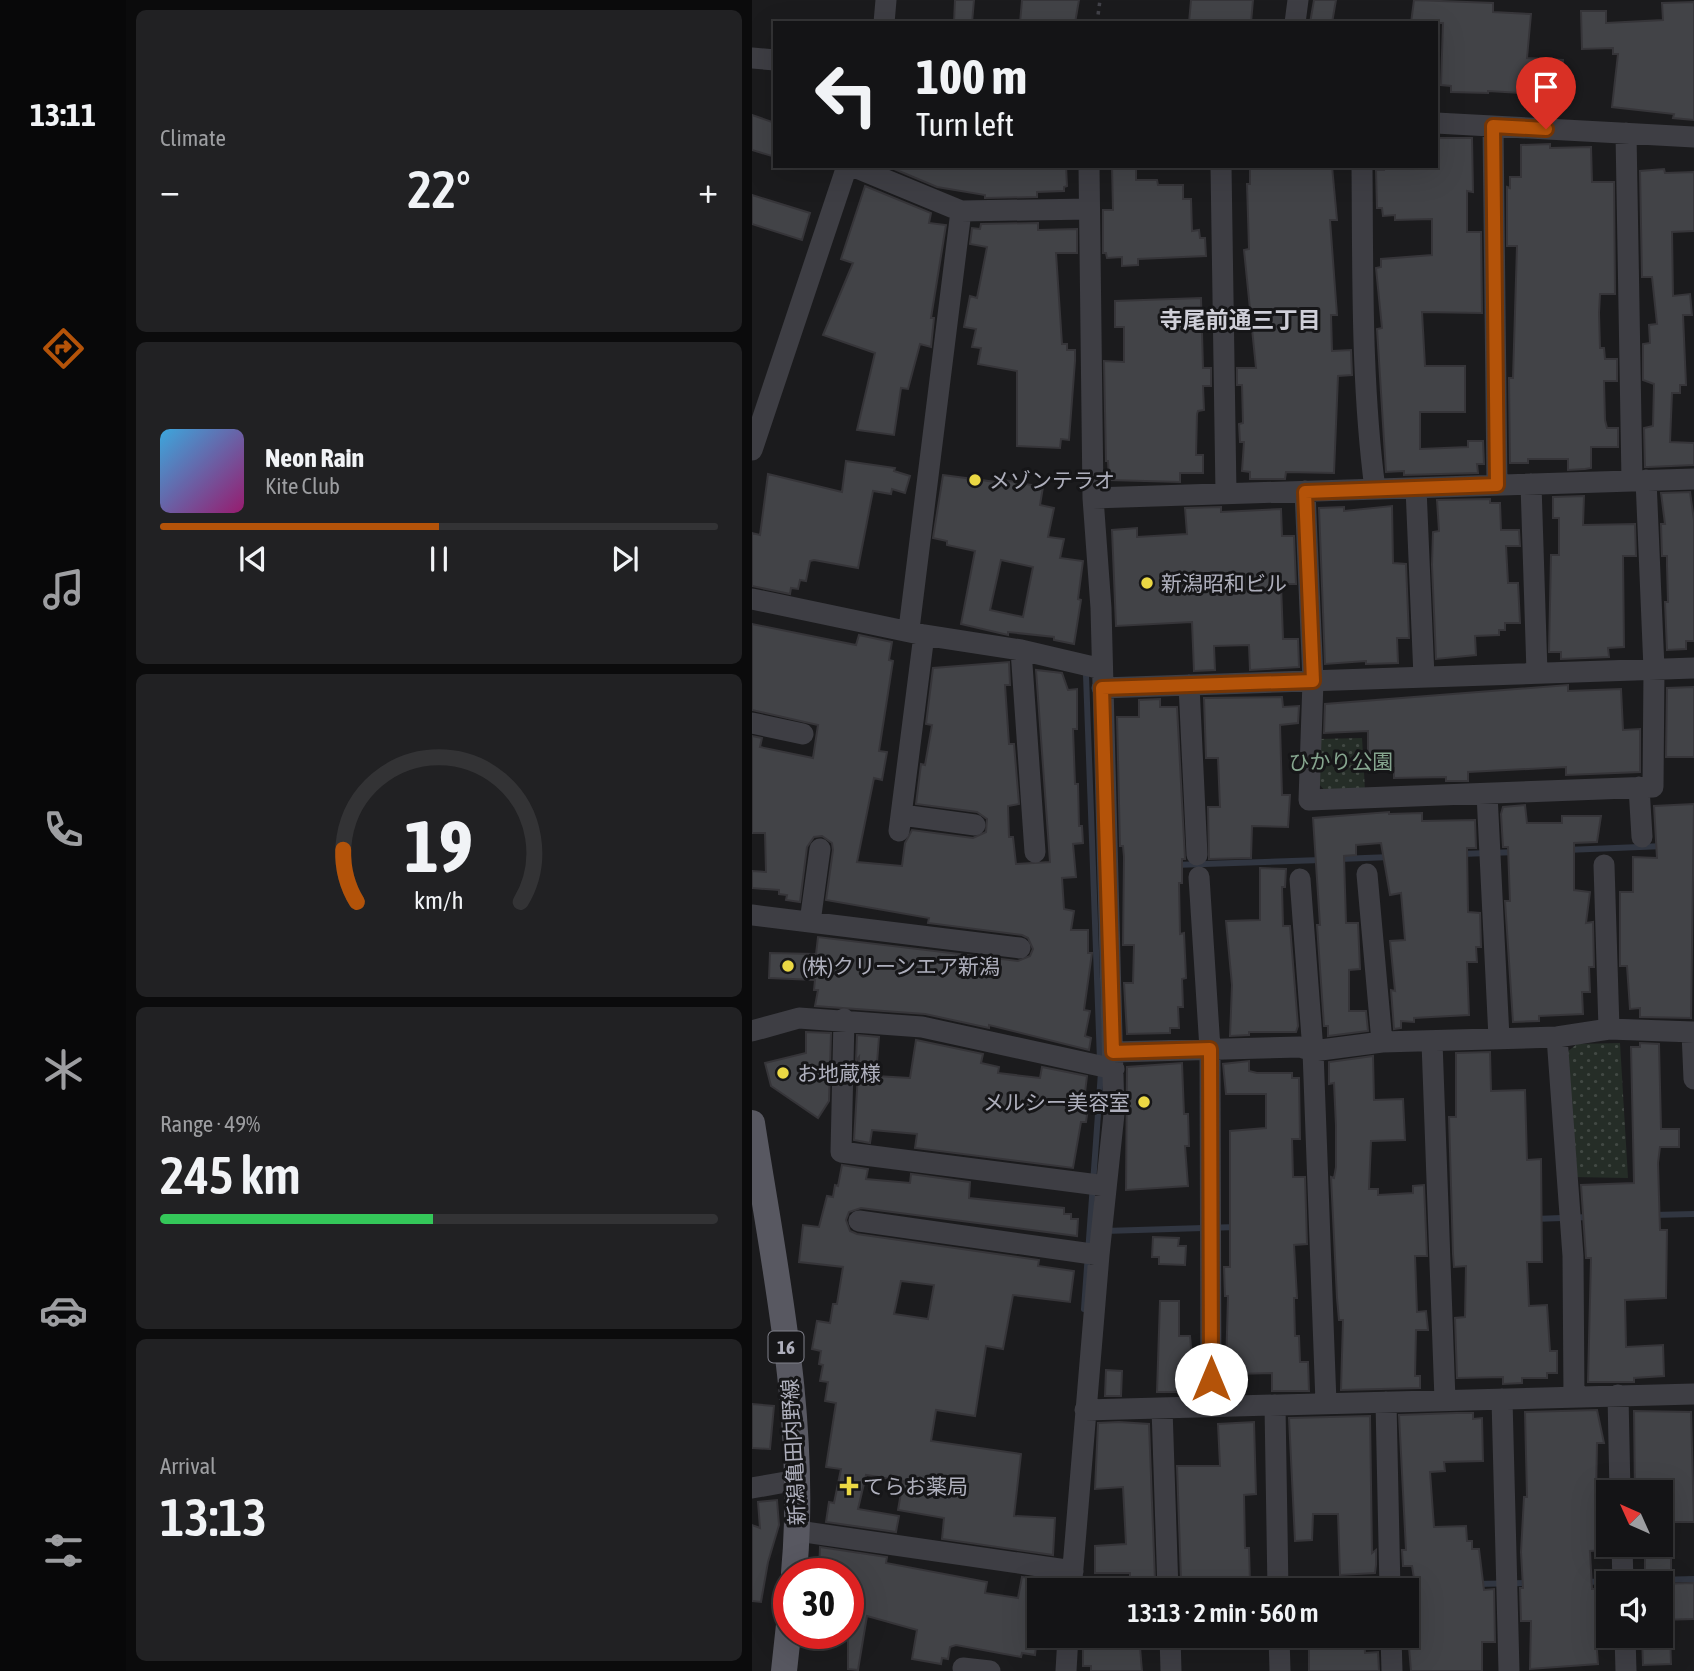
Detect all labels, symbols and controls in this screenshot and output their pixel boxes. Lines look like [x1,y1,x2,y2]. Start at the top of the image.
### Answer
text: 100 m [916,48,1027,104]
icon: left [801,49,892,140]
pin [1516,57,1576,129]
icon: arrive [1527,68,1565,106]
text: 13:11 [30,96,96,133]
text: Turn left [916,106,1014,143]
text: Climate [160,125,226,151]
text: 22° [407,159,471,219]
text: − [160,168,180,211]
text: + [698,168,718,211]
district label: 寺尾前通三丁目 [1160,307,1321,333]
icon: directions [39,324,88,373]
text: Neon Rain [265,443,364,473]
place label: メゾンテラオ [989,468,1115,492]
marker: メゾンテラオ [967,472,983,488]
text: Kite Club [265,473,340,499]
icon: previous [234,540,272,578]
icon: pause [420,540,458,578]
icon: next [606,540,644,578]
icon: music [39,565,88,614]
place label: 新潟昭和ビル [1161,571,1287,595]
marker: 新潟昭和ビル [1139,575,1155,591]
park label: ひかり公園 [1289,749,1394,773]
text: 19 [405,804,473,887]
icon: phone [39,805,88,854]
text: km/h [414,885,464,913]
place label: (株)クリーンエア新潟 [802,954,1000,978]
marker: (株)クリーンエア新潟 [780,958,796,974]
icon: climate [39,1045,88,1094]
place label: お地蔵様 [797,1061,881,1085]
marker: お地蔵様 [775,1065,791,1081]
place label: メルシー美容室 [983,1090,1130,1114]
marker: メルシー美容室 [1136,1094,1152,1110]
text: Range · 49% [160,1111,260,1137]
text: 245 km [160,1145,301,1205]
icon: car [39,1286,88,1335]
road number: 16 [768,1331,804,1362]
position arrow [1174,1342,1248,1416]
street label: 新潟亀田内野線 [777,1378,809,1526]
text: Arrival [160,1453,216,1479]
place label: てらお薬局 [863,1474,968,1498]
marker: てらお薬局 [841,1478,857,1494]
north arrow [1596,1480,1672,1558]
map controls [1596,1480,1673,1648]
text: 13:13 [160,1487,267,1547]
icon: filters [39,1526,88,1575]
speed limit sign: 30 [773,1558,864,1649]
button: sound [1596,1571,1673,1648]
text: 13:13 · 2 min · 560 m [1128,1598,1318,1628]

